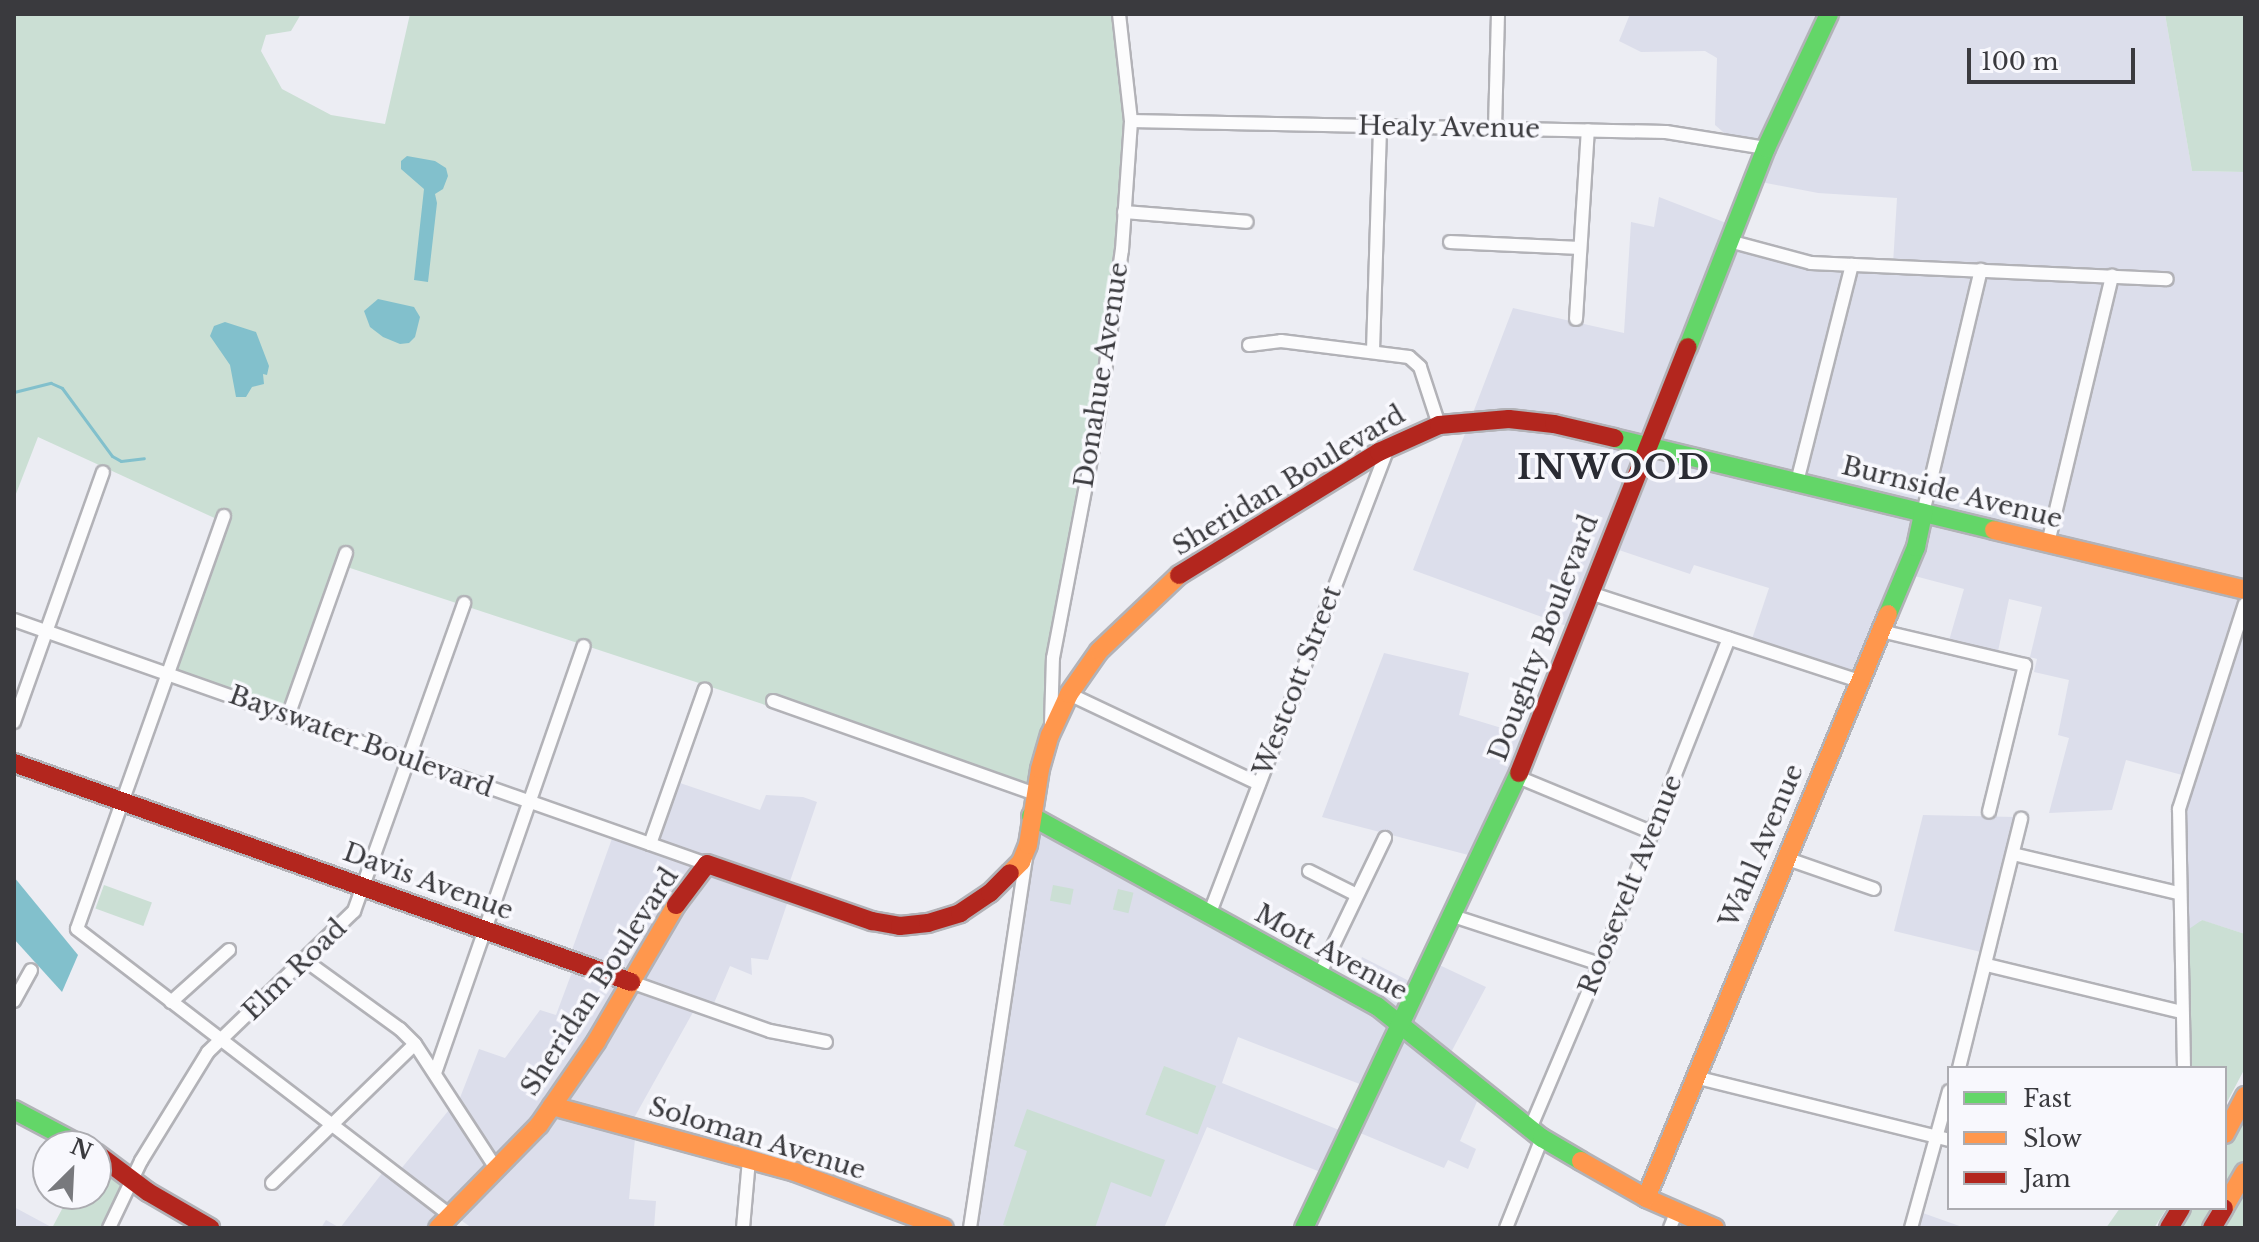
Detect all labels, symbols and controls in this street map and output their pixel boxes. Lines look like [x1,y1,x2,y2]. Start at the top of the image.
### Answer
scale bar [1971,32,2139,82]
text: 100 m [1981,47,2059,76]
street label: Healy Avenue [1357,111,1541,145]
street label: Donahue Avenue [1069,259,1135,491]
street label: Sheridan Boulevard [1167,399,1411,563]
district label: INWOOD [1517,448,1711,488]
street label: Burnside Avenue [1838,450,2066,536]
street label: Doughty Boulevard [1483,510,1605,766]
street label: Westcott Street [1247,581,1349,781]
street label: Bayswater Boulevard [224,680,498,804]
street label: Wahl Avenue [1713,759,1811,933]
street label: Roosevelt Avenue [1572,770,1690,1000]
street label: Davis Avenue [338,837,518,927]
street label: Sheridan Boulevard [515,862,685,1102]
street label: Mott Avenue [1249,898,1413,1008]
street label: Elm Road [237,913,353,1027]
legend [1947,1066,2227,1210]
text: Fast [2023,1084,2071,1113]
street label: Soloman Avenue [644,1091,870,1187]
text: Slow [2023,1124,2082,1153]
north arrow [32,1130,112,1210]
text: N [66,1133,96,1166]
text: Jam [2023,1164,2071,1193]

